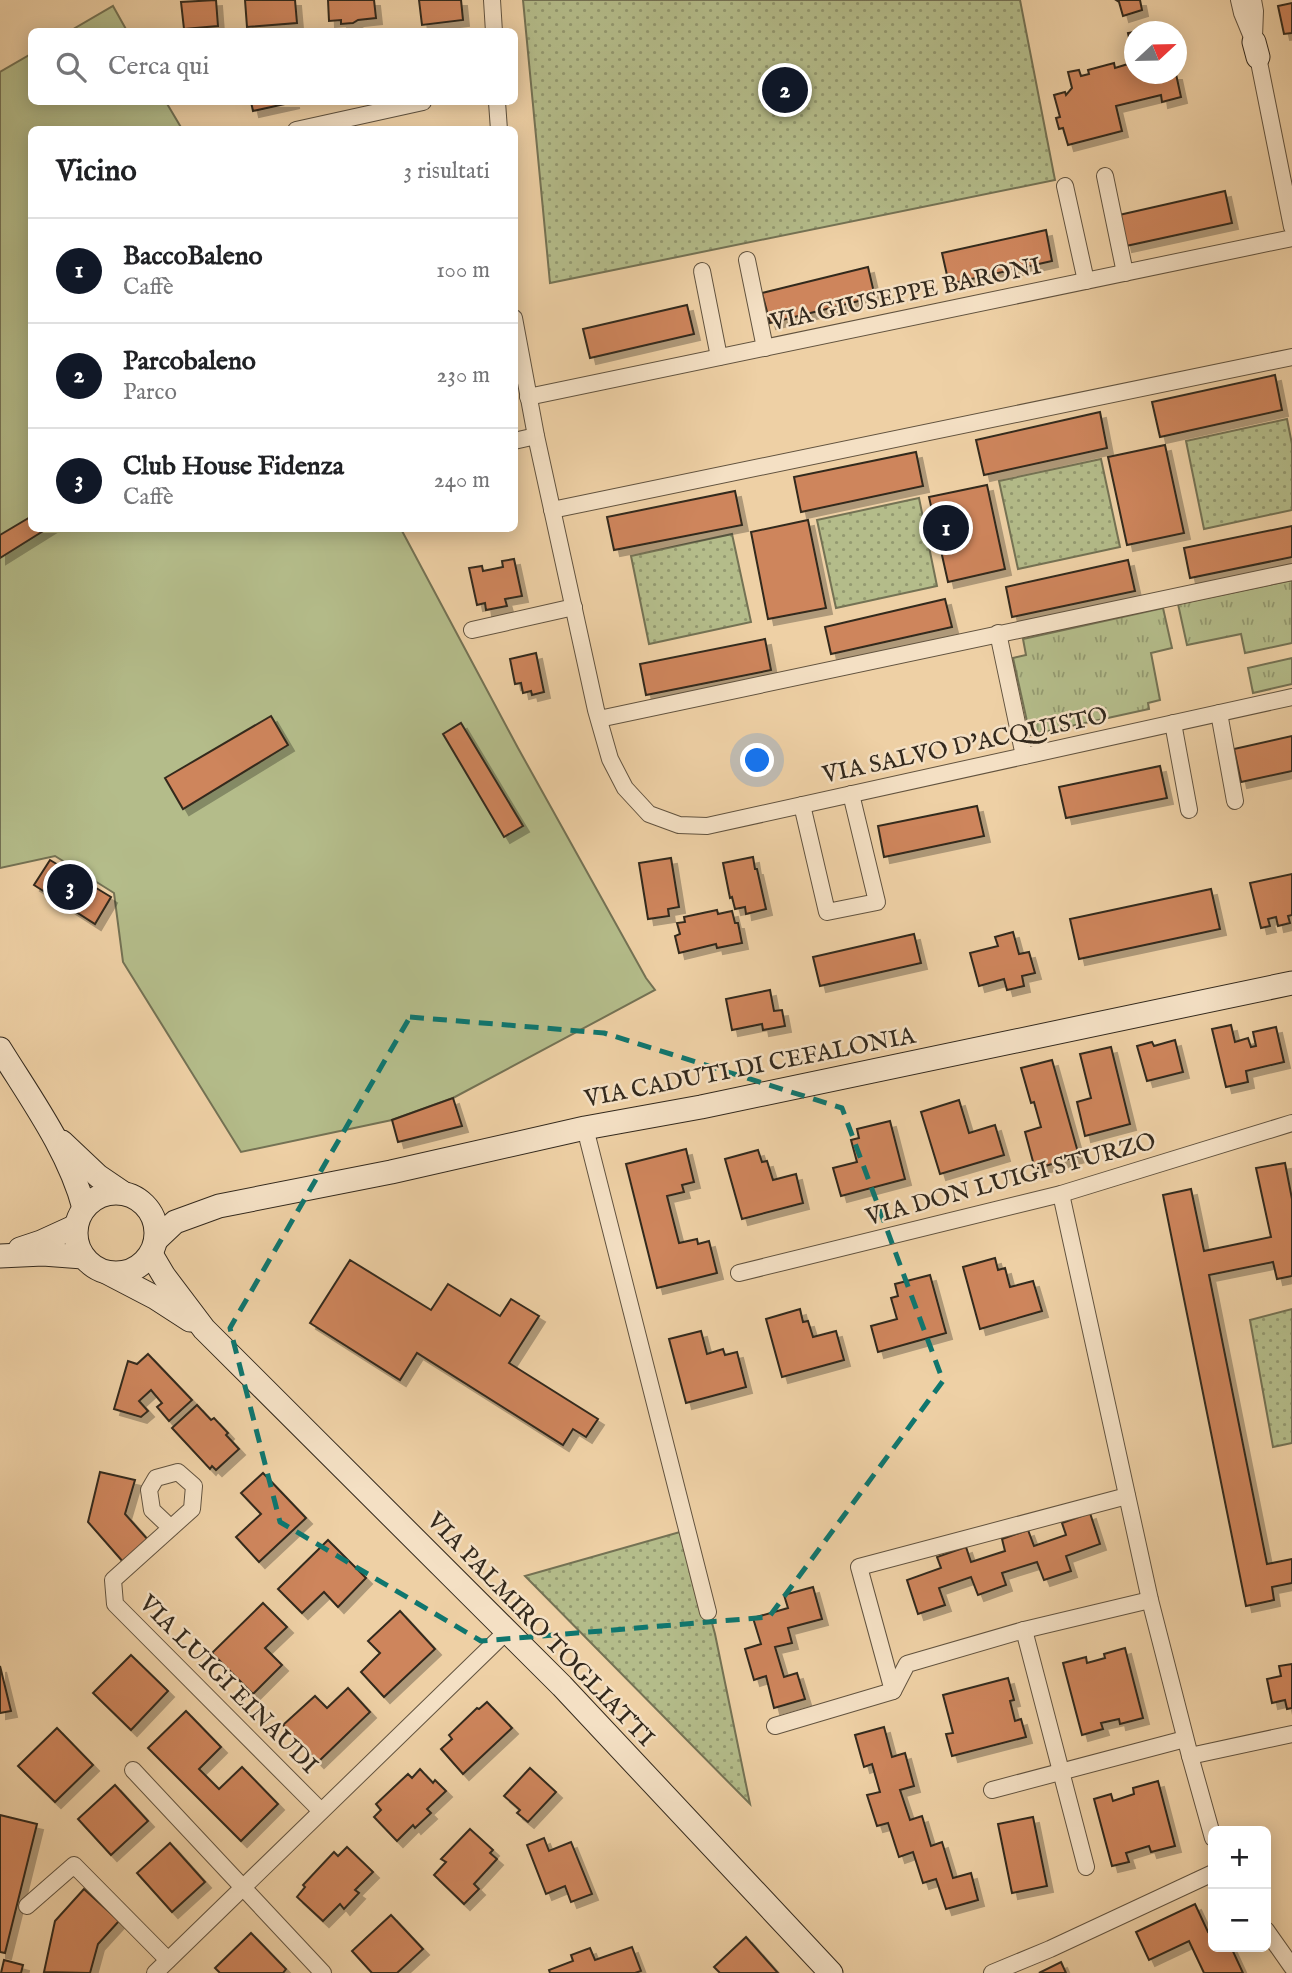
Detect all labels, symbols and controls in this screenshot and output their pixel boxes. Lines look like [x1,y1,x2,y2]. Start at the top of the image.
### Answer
north arrow [1124,21,1187,84]
search box [28,28,518,105]
icon: search [52,48,90,86]
text: Cerca qui [108,50,209,83]
pin: 2 [762,64,808,116]
text: Vicino [56,153,137,191]
text: 3 risultati [404,157,490,186]
text: BaccoBaleno [123,240,263,273]
street label: VIA GIUSEPPE BARONI [767,251,1044,339]
text: 1 [75,256,83,285]
text: 100 m [436,256,490,285]
text: Caffè [123,273,174,302]
text: Parcobaleno [123,345,256,378]
text: 2 [74,361,84,390]
text: 230 m [437,361,490,390]
text: Parco [123,378,177,407]
text: Club House Fidenza [123,450,344,483]
text: 3 [75,466,83,495]
text: 240 m [434,466,490,495]
text: Caffè [123,483,174,512]
pin: 1 [923,502,969,554]
street label: VIA SALVO D'ACQUISTO [819,701,1110,792]
your location [740,743,774,777]
pin: 3 [47,861,93,913]
street label: VIA CADUTI DI CEFALONIA [581,1021,919,1116]
street label: VIA DON LUIGI STURZO [862,1126,1159,1234]
street label: VIA PALMIRO TOGLIATTI [419,1505,661,1754]
street label: VIA LUIGI EINAUDI [131,1588,324,1781]
map controls [1208,1826,1271,1952]
button: + [1208,1826,1271,1889]
button: − [1208,1889,1271,1952]

